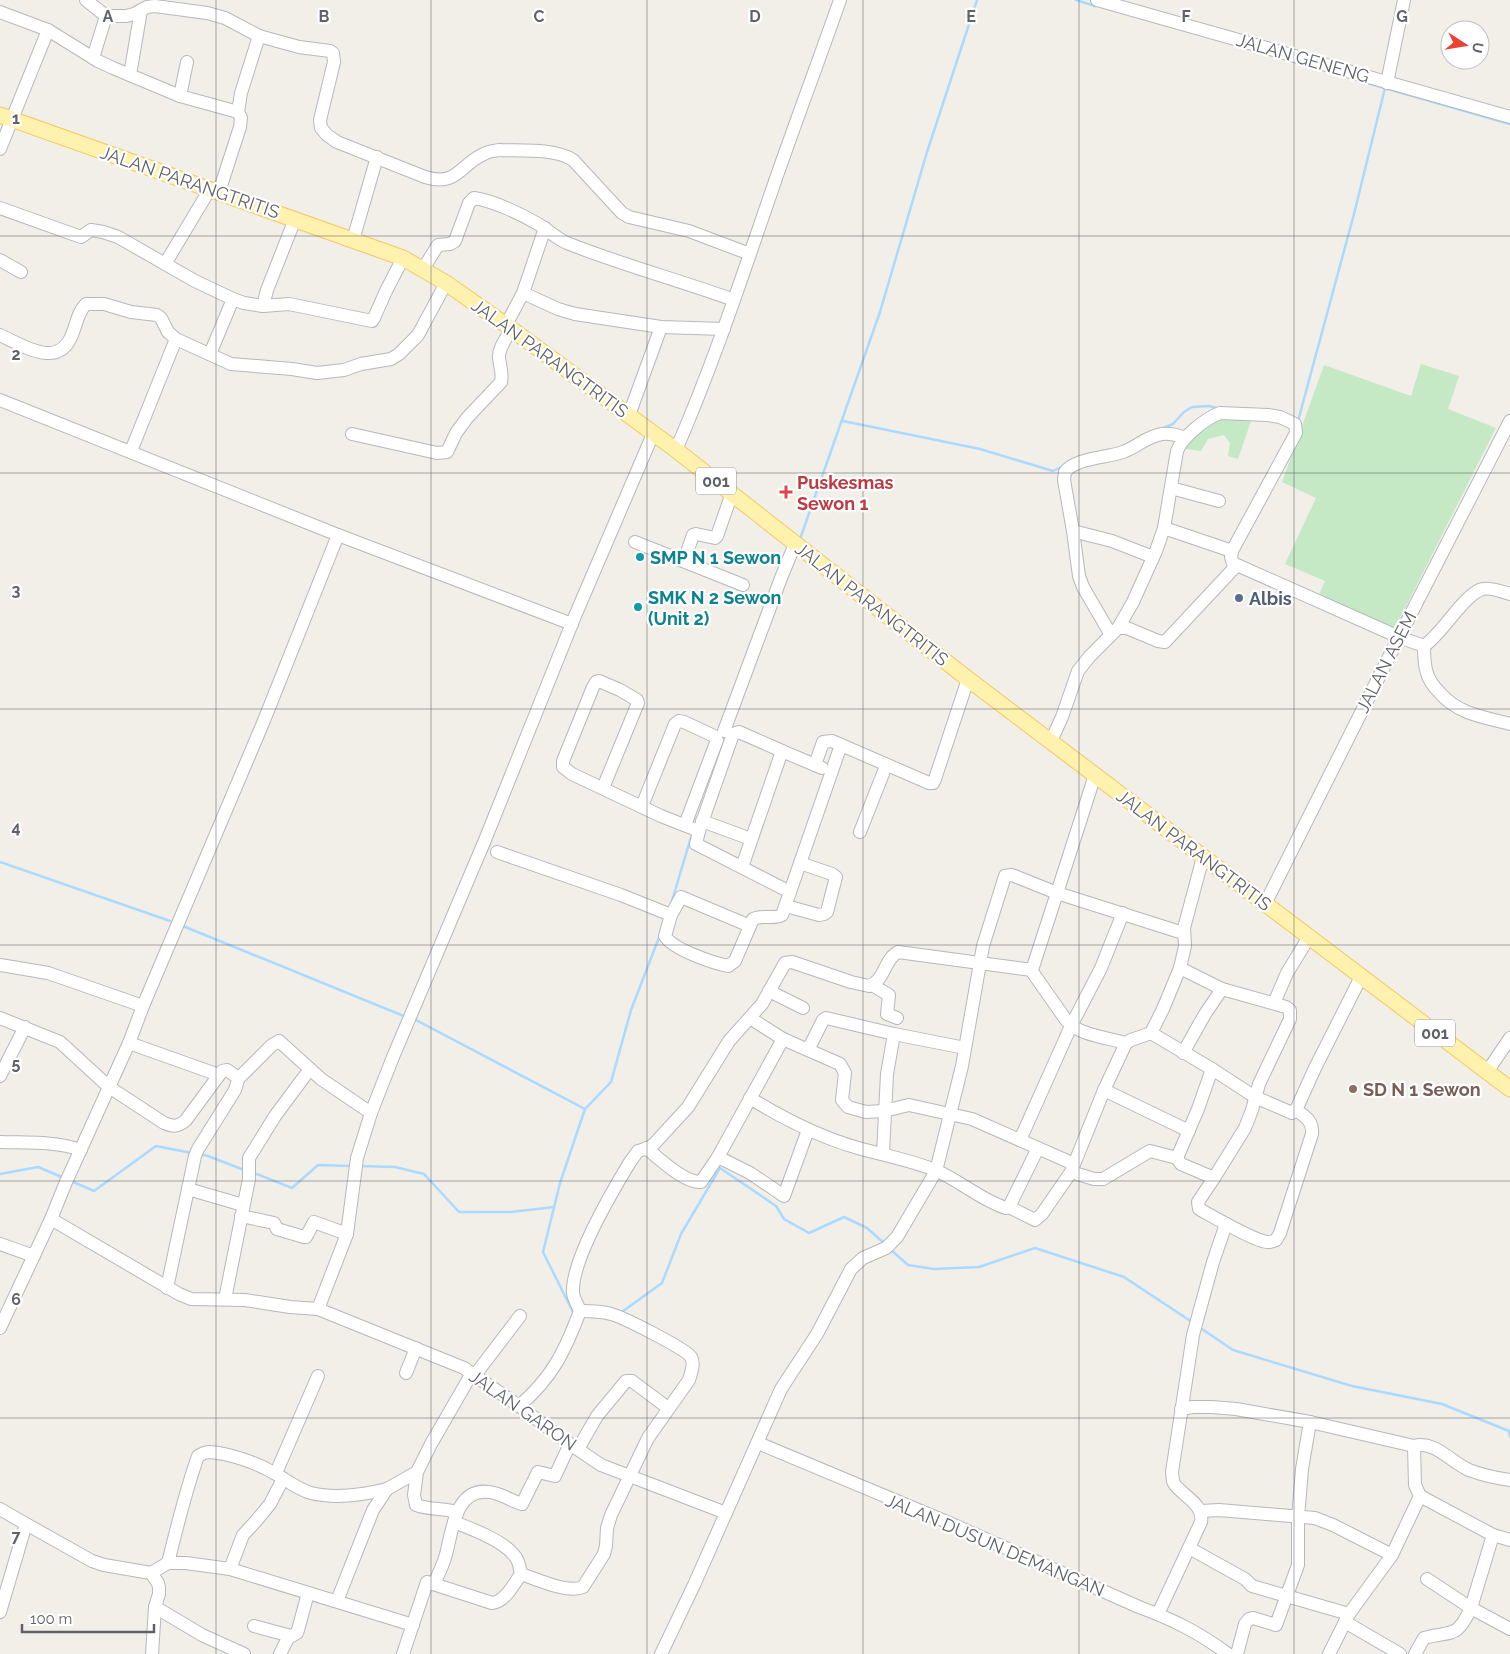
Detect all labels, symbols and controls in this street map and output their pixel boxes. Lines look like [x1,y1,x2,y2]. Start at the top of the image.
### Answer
text: A [103,7,114,26]
text: B [319,7,330,26]
text: C [534,7,545,26]
text: D [749,7,761,26]
text: E [966,7,976,26]
text: F [1181,7,1191,26]
text: G [1396,7,1408,26]
north arrow [1440,20,1490,70]
street label: JALAN GENENG [1234,29,1372,87]
text: U [1469,41,1487,55]
text: 1 [12,109,20,128]
street label: JALAN PARANGTRITIS [98,141,282,223]
street label: JALAN PARANGTRITIS [468,294,632,422]
text: 2 [11,345,21,364]
road number: 001 [696,468,736,494]
place label: Puskesmas Sewon 1 [797,472,894,514]
marker: Puskesmas Sewon 1 [779,485,793,499]
street label: JALAN PARANGTRITIS [791,538,953,670]
place label: SMP N 1 Sewon [650,547,781,568]
marker: SMP N 1 Sewon [634,551,646,563]
text: 3 [12,581,21,600]
place label: SMK N 2 Sewon (Unit 2) [648,587,781,629]
place label: Albis [1249,588,1292,609]
marker: Albis [1233,592,1245,604]
marker: SMK N 2 Sewon (Unit 2) [632,601,644,613]
street label: JALAN ASEM [1351,608,1421,716]
street label: JALAN PARANGTRITIS [1113,785,1276,915]
text: 4 [11,818,21,837]
road number: 001 [1415,1020,1455,1046]
text: 5 [12,1054,21,1073]
place label: SD N 1 Sewon [1363,1079,1481,1100]
marker: SD N 1 Sewon [1347,1083,1359,1095]
text: 6 [11,1290,21,1309]
street label: JALAN GARON [465,1365,581,1455]
street label: JALAN DUSUN DEMANGAN [882,1489,1108,1601]
text: 7 [12,1527,21,1546]
scale bar [22,1602,155,1634]
text: 100 m [30,1610,72,1628]

